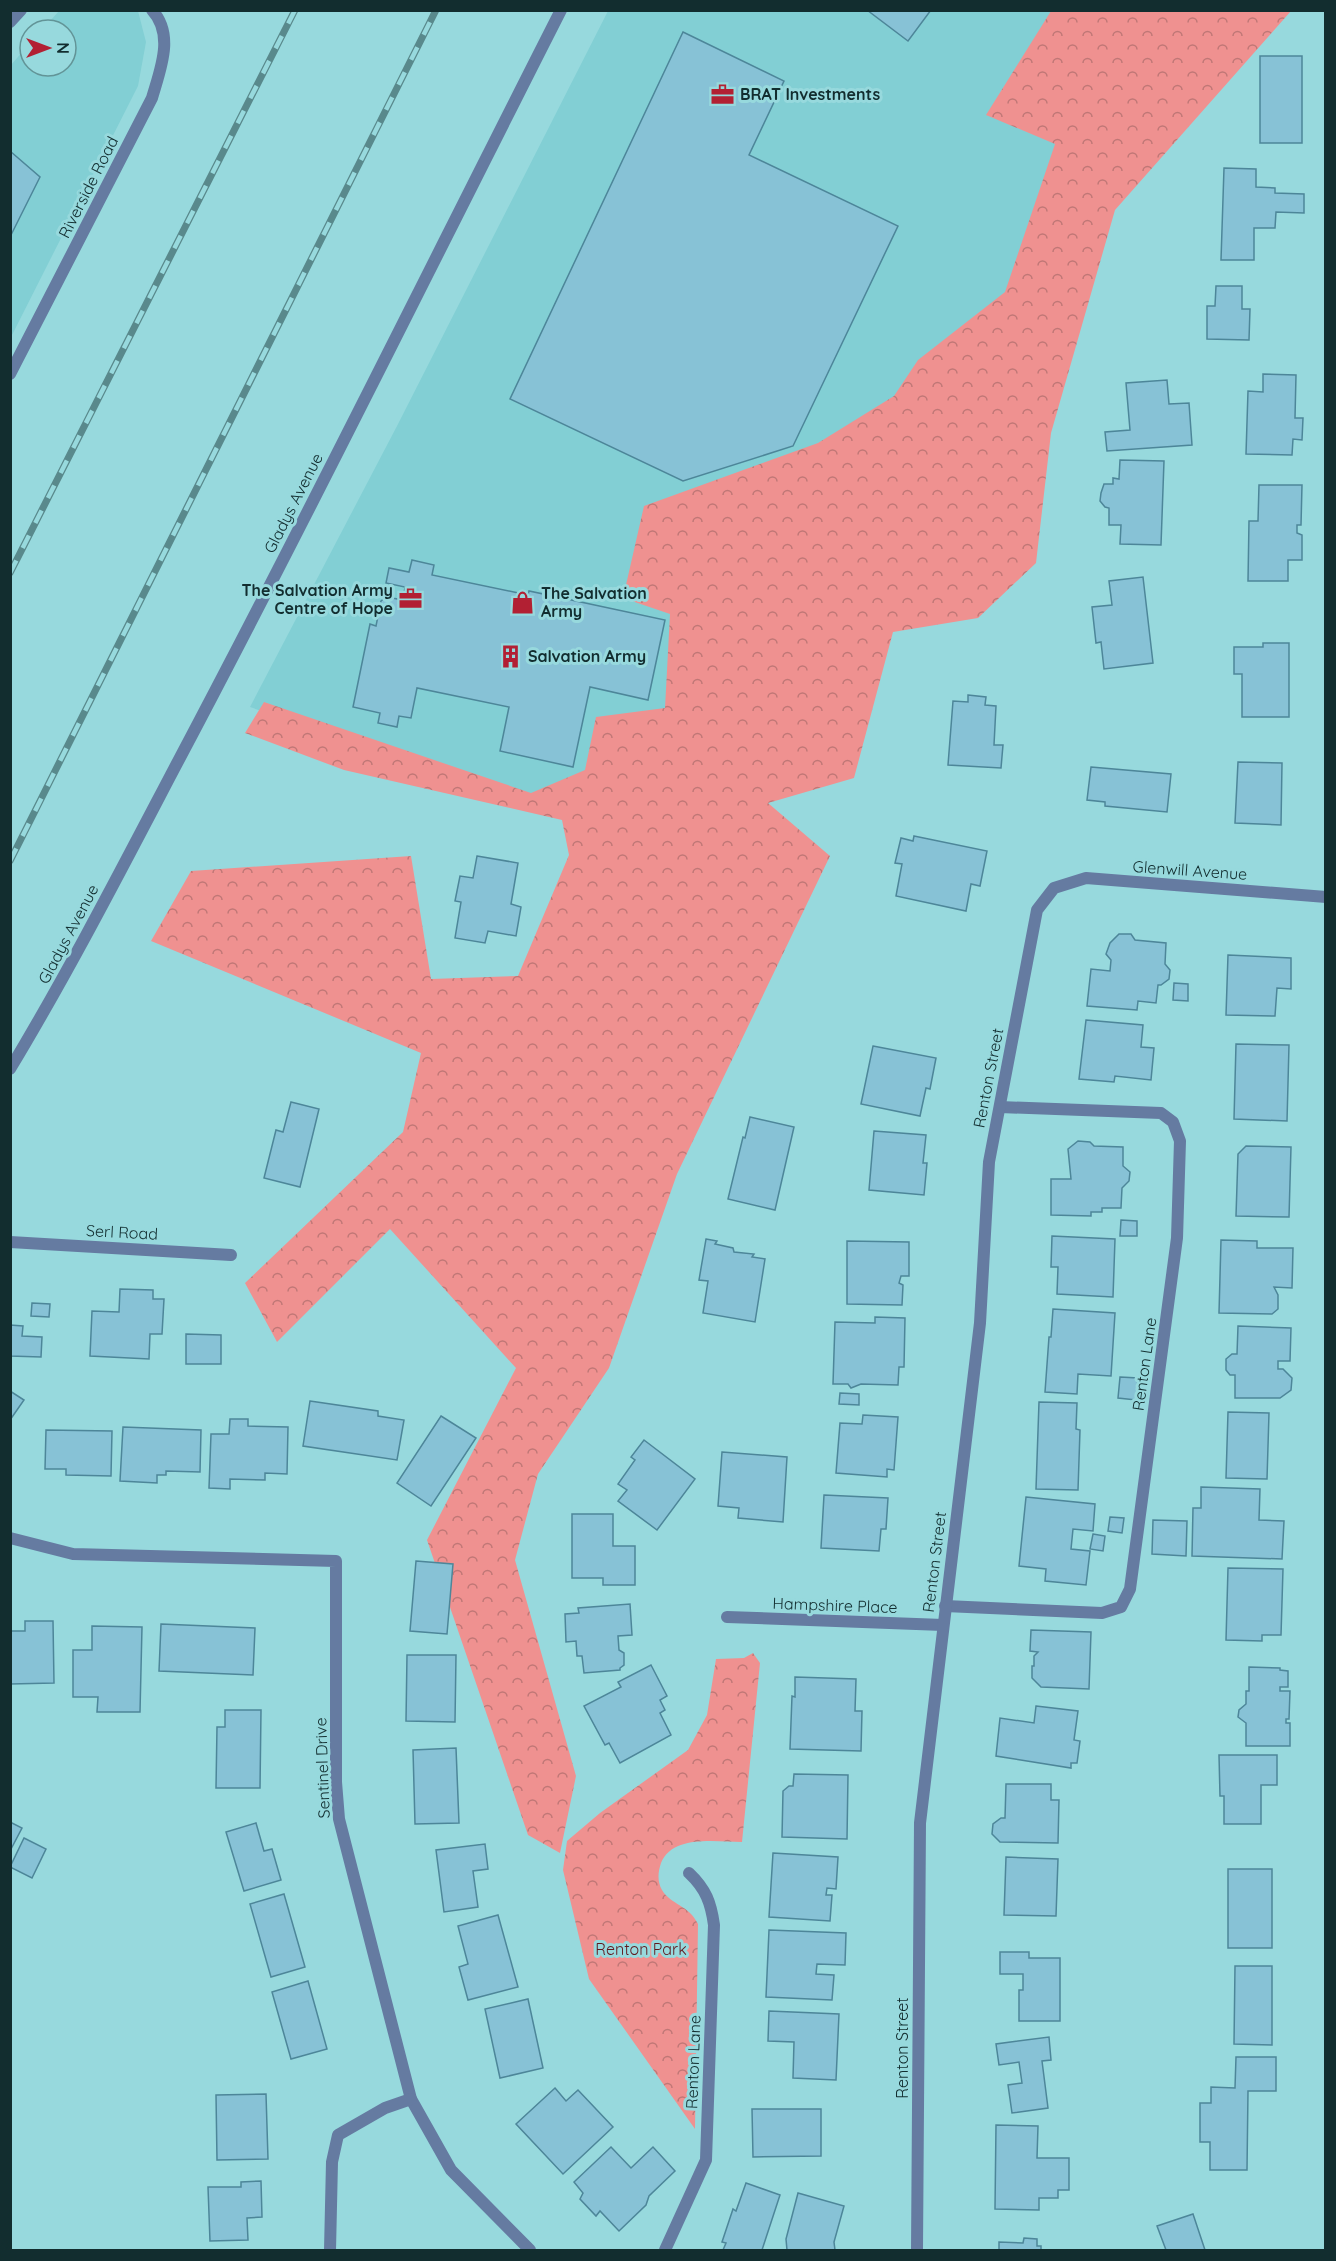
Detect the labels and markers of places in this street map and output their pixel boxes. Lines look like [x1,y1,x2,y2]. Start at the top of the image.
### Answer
office icon: BRAT Investments [709,81,735,107]
place label: BRAT Investments [740,84,880,104]
place label: The Salvation Army Centre of Hope [242,580,393,618]
place label: The Salvation Army [541,583,647,621]
office icon: The Salvation Army Centre of Hope [398,586,424,612]
shop icon: The Salvation Army [510,589,536,615]
building icon: Salvation Army [497,643,523,669]
place label: Salvation Army [528,646,646,666]

